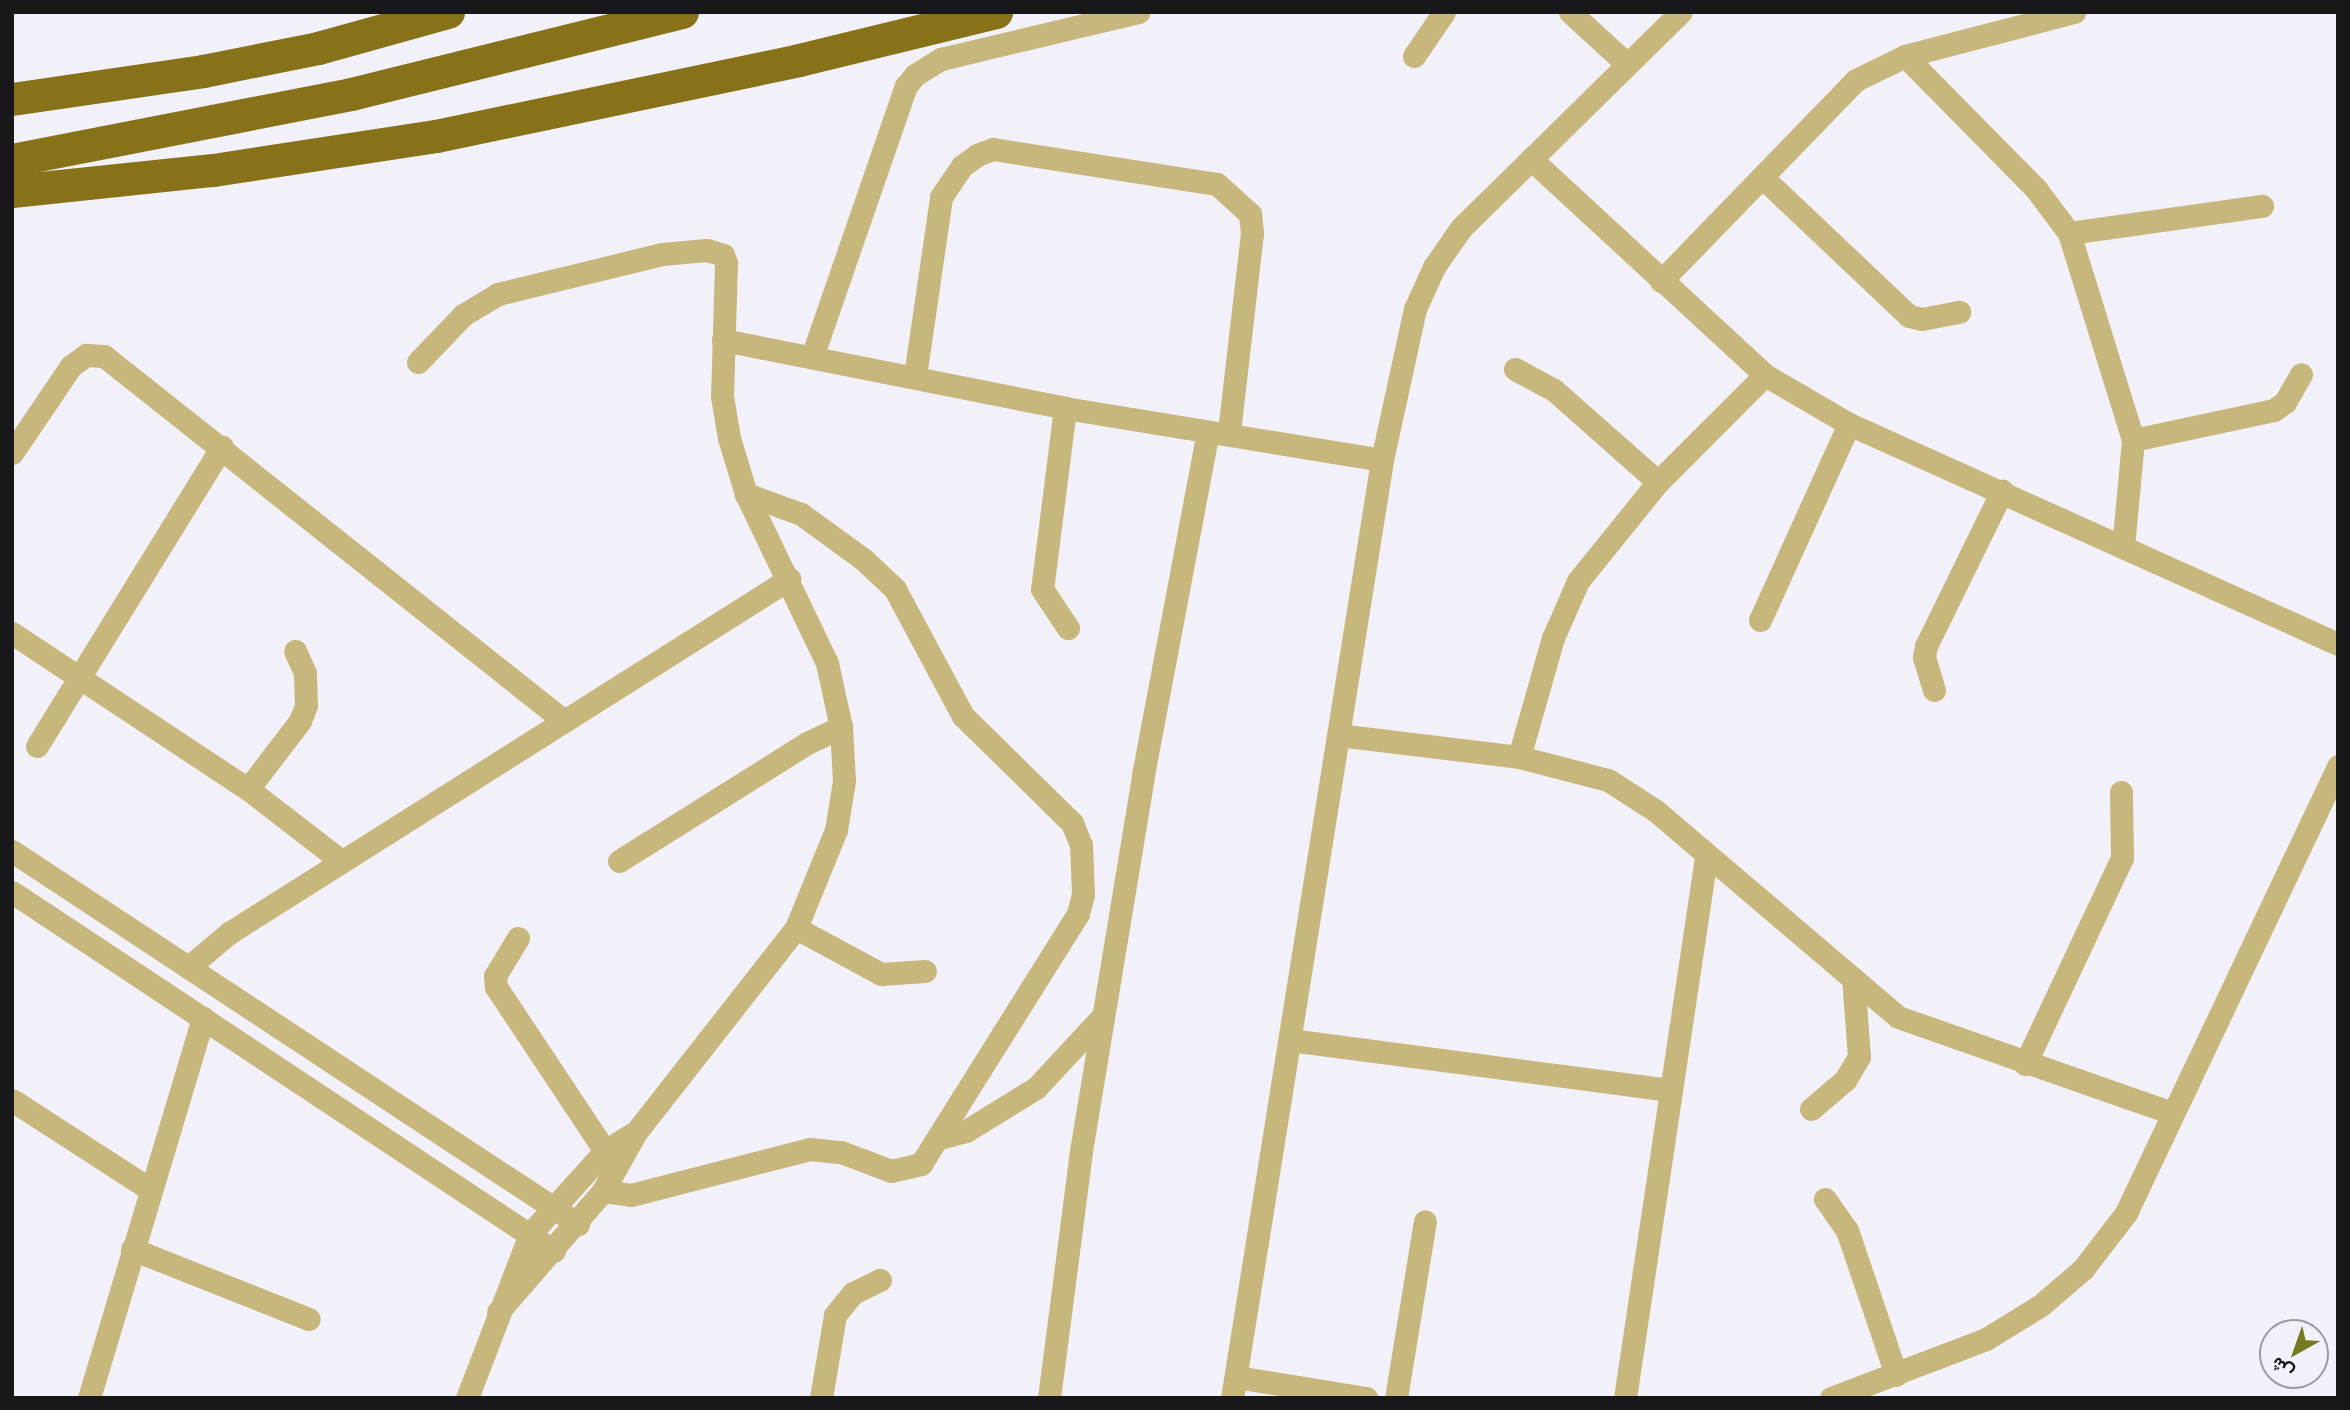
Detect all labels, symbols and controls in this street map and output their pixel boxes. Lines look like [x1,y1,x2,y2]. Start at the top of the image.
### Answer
north arrow [2259,1319,2329,1389]
text: ش [2265,1352,2298,1385]

